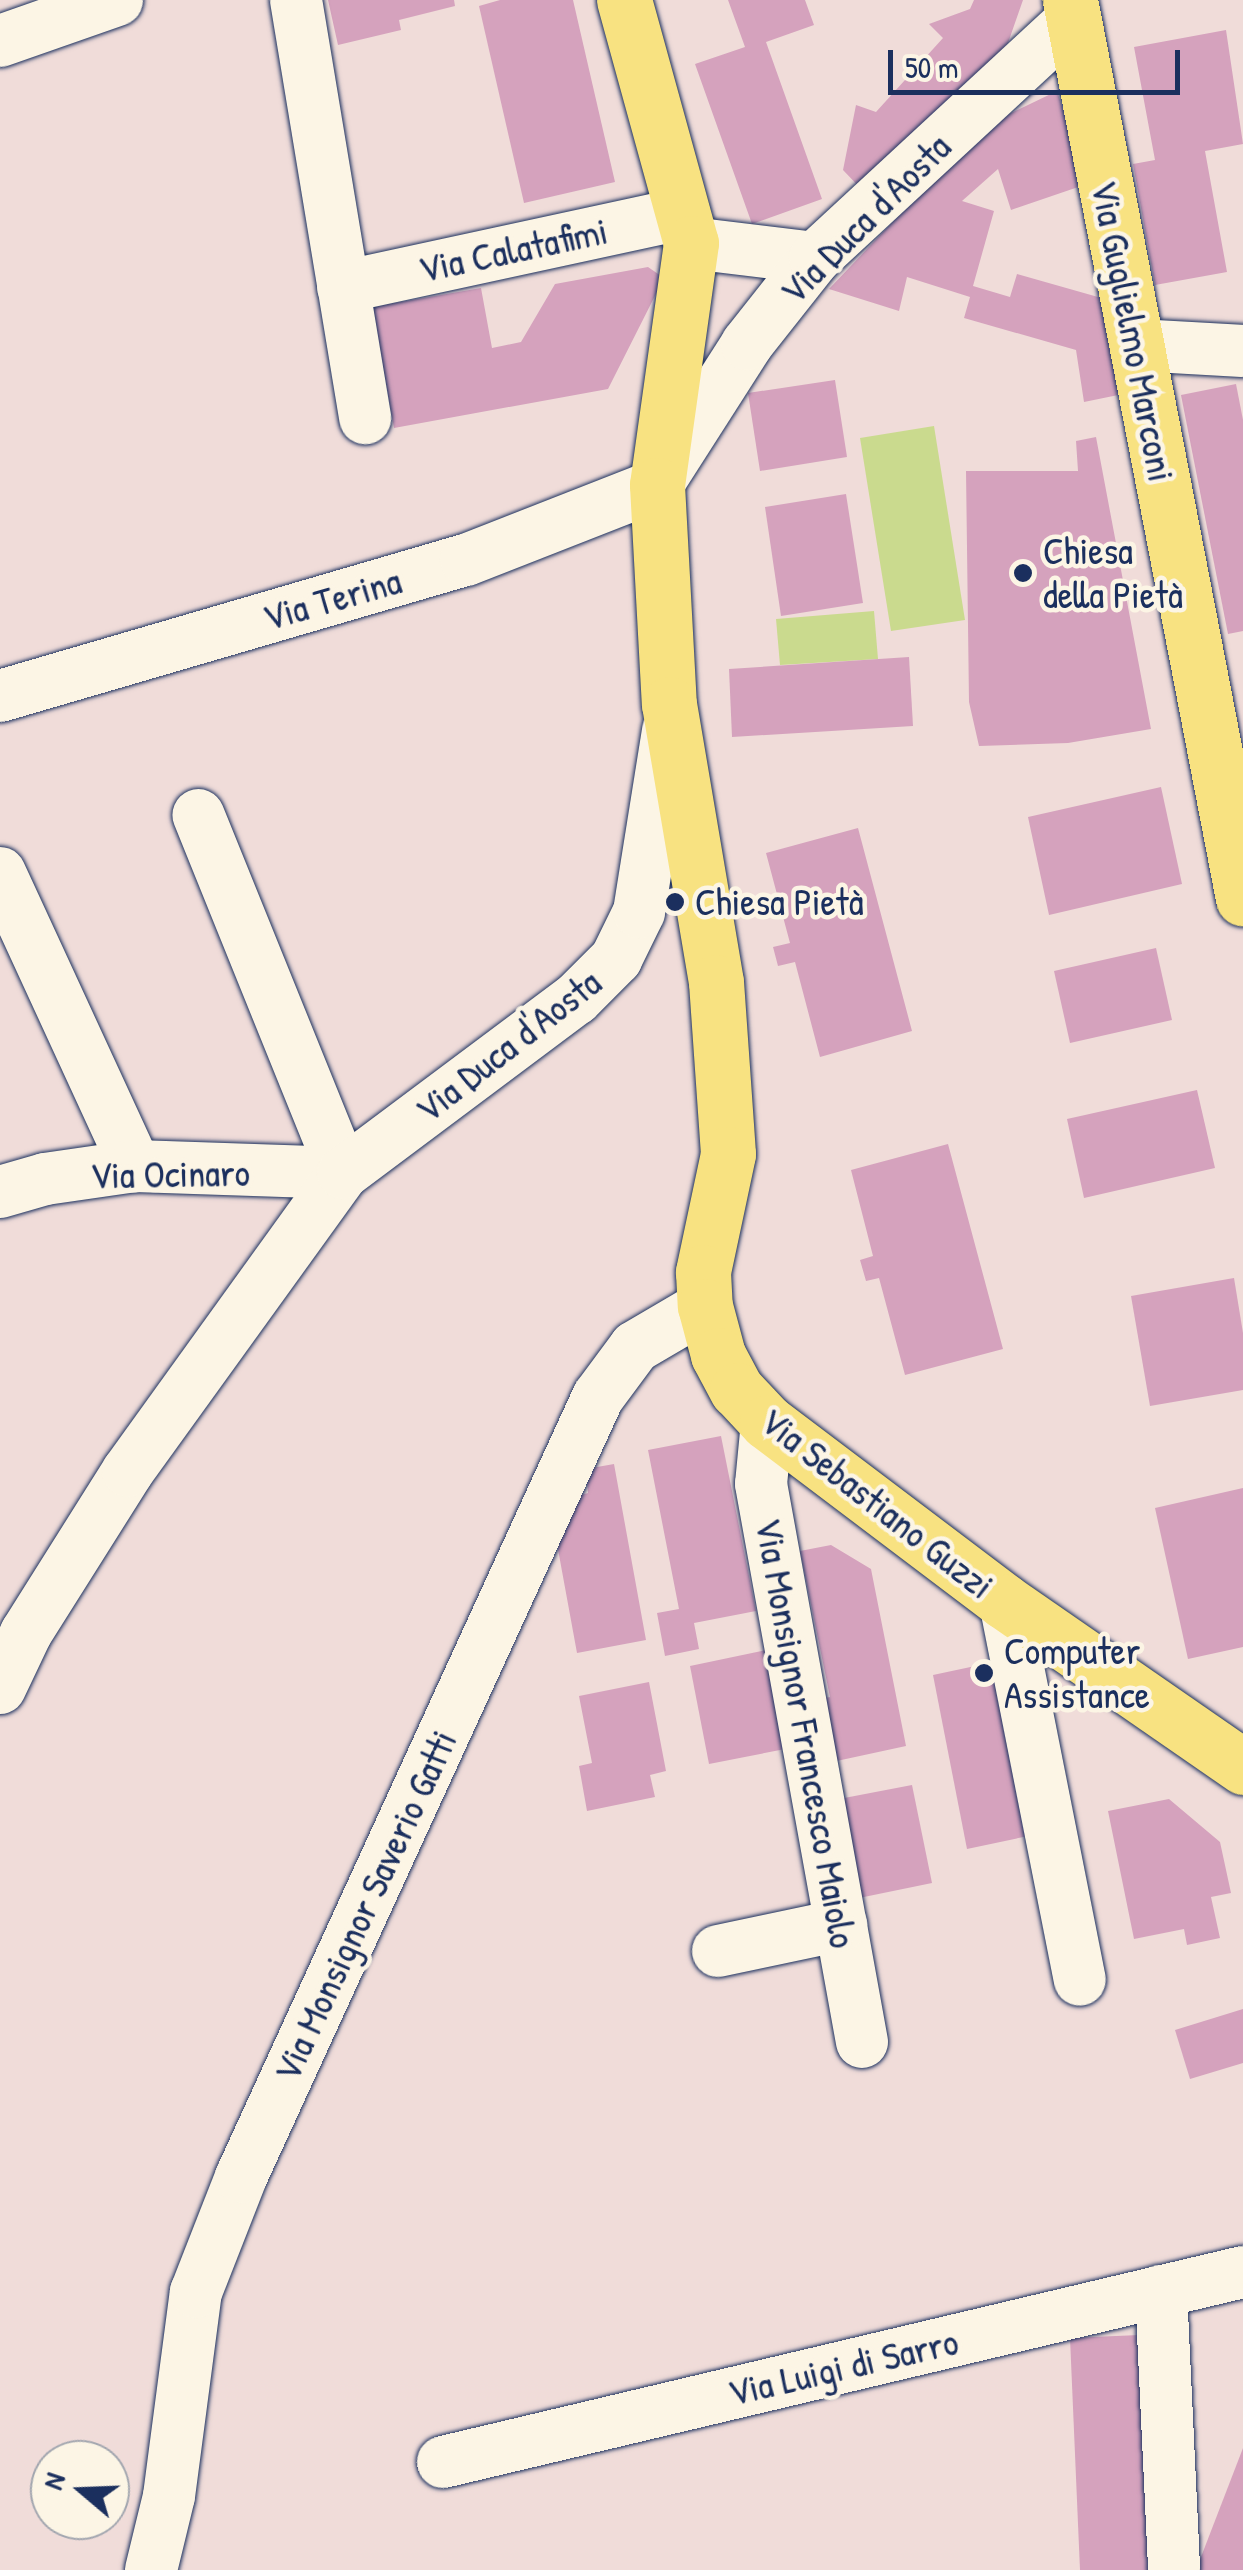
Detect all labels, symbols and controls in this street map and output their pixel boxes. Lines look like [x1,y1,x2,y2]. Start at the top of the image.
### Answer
scale bar [893,30,1186,92]
text: 50 m [905,47,958,87]
street label: Via Duca d'Aosta [770,124,960,314]
street label: Via Guglielmo Marconi [1081,177,1185,485]
street label: Via Calatafimi [414,208,612,292]
place label: Chiesa della Pietà [1043,528,1183,618]
street label: Via Terina [258,558,406,640]
marker: Chiesa della Pietà [1012,562,1034,584]
place label: Chiesa Pietà [695,879,864,925]
marker: Chiesa Pietà [664,891,686,913]
street label: Via Duca d'Aosta [406,959,610,1133]
street label: Via Ocinaro [90,1150,250,1198]
street label: Via Sebastiano Guzzi [751,1398,1003,1608]
street label: Via Monsignor Francesco Maiolo [746,1515,866,1951]
place label: Computer Assistance [1004,1628,1150,1718]
marker: Computer Assistance [973,1662,995,1684]
street label: Via Monsignor Saverio Gatti [264,1723,466,2089]
street label: Via Luigi di Sarro [724,2318,962,2416]
north arrow [30,2440,130,2540]
text: N [33,2468,74,2494]

